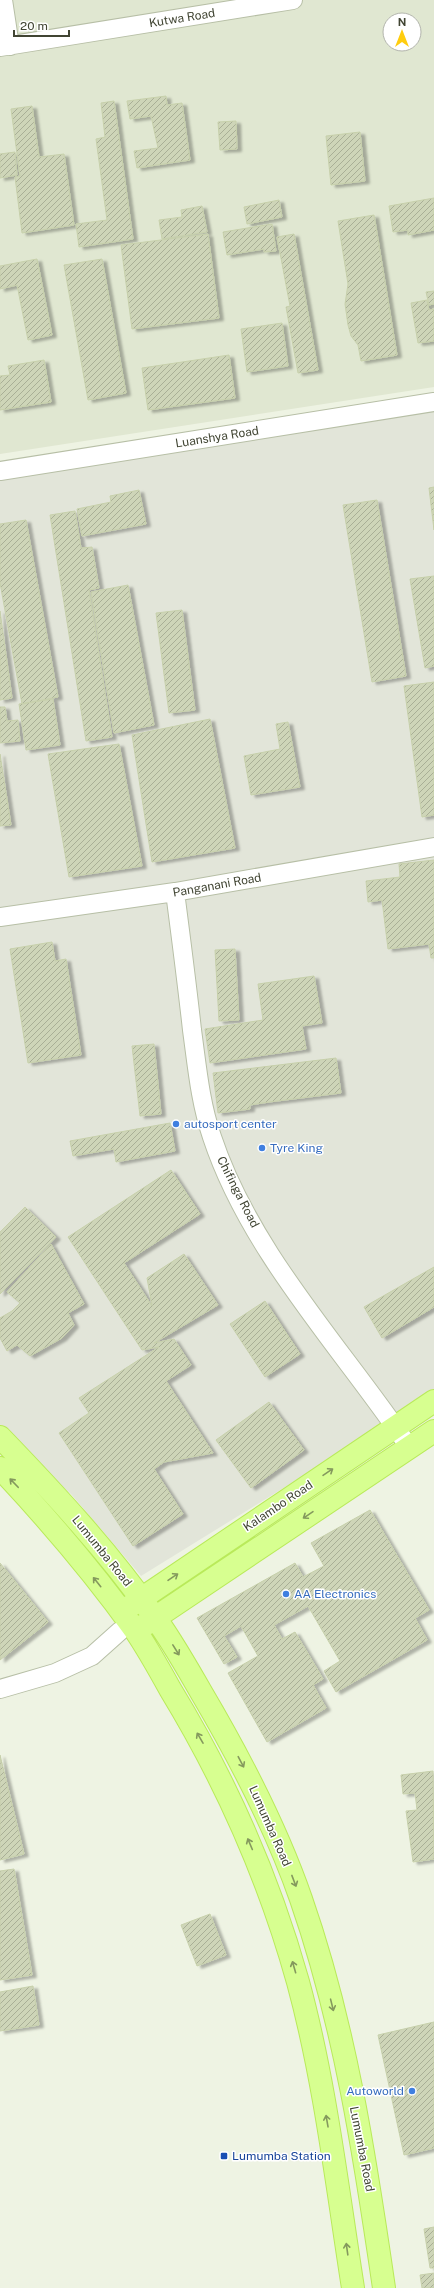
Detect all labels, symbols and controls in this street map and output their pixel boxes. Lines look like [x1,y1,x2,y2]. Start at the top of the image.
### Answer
street label: Kutwa Road [148,6,216,30]
scale bar [14,12,69,38]
north arrow [382,12,422,52]
text: N [398,16,406,28]
text: 20 m [20,19,48,33]
street label: Luanshya Road [174,423,260,451]
street label: Panganani Road [172,870,262,900]
place label: autosport center [184,1117,277,1131]
marker: autosport center [171,1119,181,1129]
place label: Tyre King [270,1141,323,1155]
marker: Tyre King [257,1143,267,1153]
street label: Chifinga Road [214,1154,262,1230]
one-way arrow [322,1468,333,1477]
one-way arrow [10,1478,19,1488]
street label: Kalambo Road [241,1478,315,1534]
one-way arrow [303,1511,314,1519]
street label: Lumumba Road [69,1513,135,1589]
one-way arrow [168,1572,179,1581]
one-way arrow [93,1576,102,1587]
place label: AA Electronics [294,1587,376,1601]
marker: AA Electronics [281,1589,291,1599]
one-way arrow [172,1644,180,1656]
one-way arrow [195,1732,203,1744]
one-way arrow [237,1756,245,1768]
street label: Lumumba Road [246,1783,294,1869]
one-way arrow [246,1839,254,1851]
one-way arrow [290,1875,298,1887]
one-way arrow [290,1960,297,1973]
one-way arrow [328,1998,336,2011]
place label: Autoworld [346,2084,404,2098]
marker: Autoworld [407,2086,417,2096]
street label: Lumumba Road [347,2105,377,2193]
one-way arrow [322,2115,330,2128]
place label: Lumumba Station [232,2149,331,2163]
marker: Lumumba Station [219,2151,229,2161]
one-way arrow [343,2243,351,2256]

